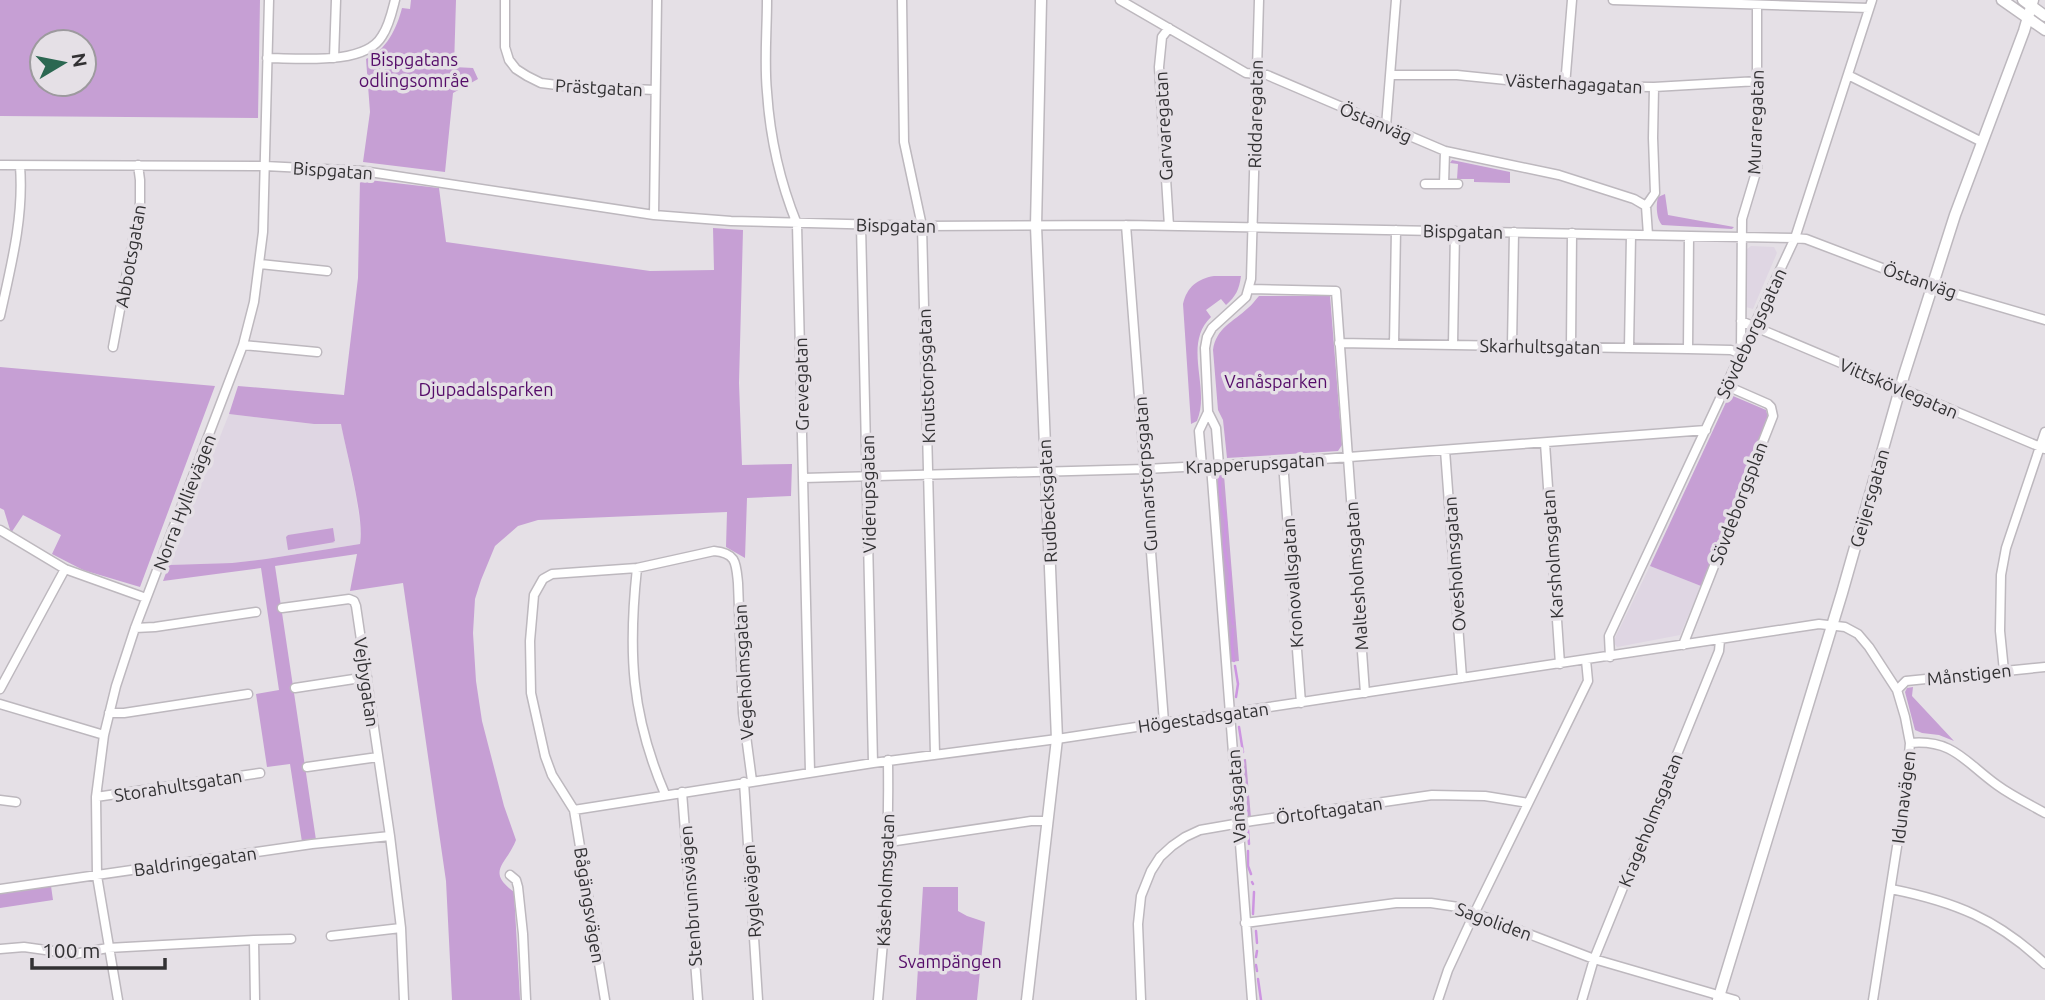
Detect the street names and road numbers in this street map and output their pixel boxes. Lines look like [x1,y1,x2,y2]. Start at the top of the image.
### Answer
street label: Riddaregatan [1244,59,1266,169]
street label: Västerhagagatan [1505,69,1643,97]
street label: Muraregatan [1743,69,1767,175]
street label: Garvaregatan [1150,71,1176,181]
street label: Prästgatan [555,75,643,99]
street label: Östanväg [1337,98,1415,146]
street label: Bispgatan [292,157,374,183]
street label: Abbotsgatan [111,203,149,309]
street label: Bispgatan [856,214,936,236]
street label: Bispgatan [1423,220,1503,242]
street label: Östanväg [1880,258,1960,302]
street label: Sövdeborgsgatan [1712,265,1790,401]
street label: Knutstorpsgatan [914,308,938,444]
street label: Skarhultsgatan [1479,335,1601,357]
street label: Grevegatan [790,337,812,431]
street label: Vittskövlegatan [1837,354,1961,422]
street label: Gunnarstorpsgatan [1130,396,1160,552]
street label: Norra Hyllievägen [149,431,219,573]
street label: Viderupsgatan [857,435,879,553]
street label: Rudbecksgatan [1034,439,1060,563]
street label: Sövdeborgsplan [1705,439,1771,567]
street label: Geijersgatan [1845,447,1893,549]
street label: Krapperupsgatan [1185,449,1325,477]
street label: Karsholmsgatan [1537,489,1567,619]
street label: Ovesholmsgatan [1439,496,1469,632]
street label: Maltesholmsgatan [1341,501,1371,651]
street label: Kronovallsgatan [1277,517,1307,649]
street label: Vegeholmsgatan [729,604,757,740]
street label: Vejbygatan [351,636,383,728]
street label: Månstigen [1926,660,2012,688]
street label: Högestadsgatan [1136,698,1270,736]
street label: Vanåsgatan [1223,748,1249,844]
street label: Idunavägen [1887,749,1919,845]
street label: Krageholmsgatan [1614,750,1686,890]
street label: Storahultsgatan [113,765,243,805]
street label: Örtoftagatan [1274,793,1384,827]
street label: Kåseholmsgatan [873,813,897,947]
street label: Stenbrunnsvägen [675,825,705,967]
street label: Baldringegatan [132,842,258,880]
street label: Ryglevägen [738,844,764,938]
street label: Bågängsvägen [571,846,609,964]
street label: Sagoliden [1453,898,1535,944]

